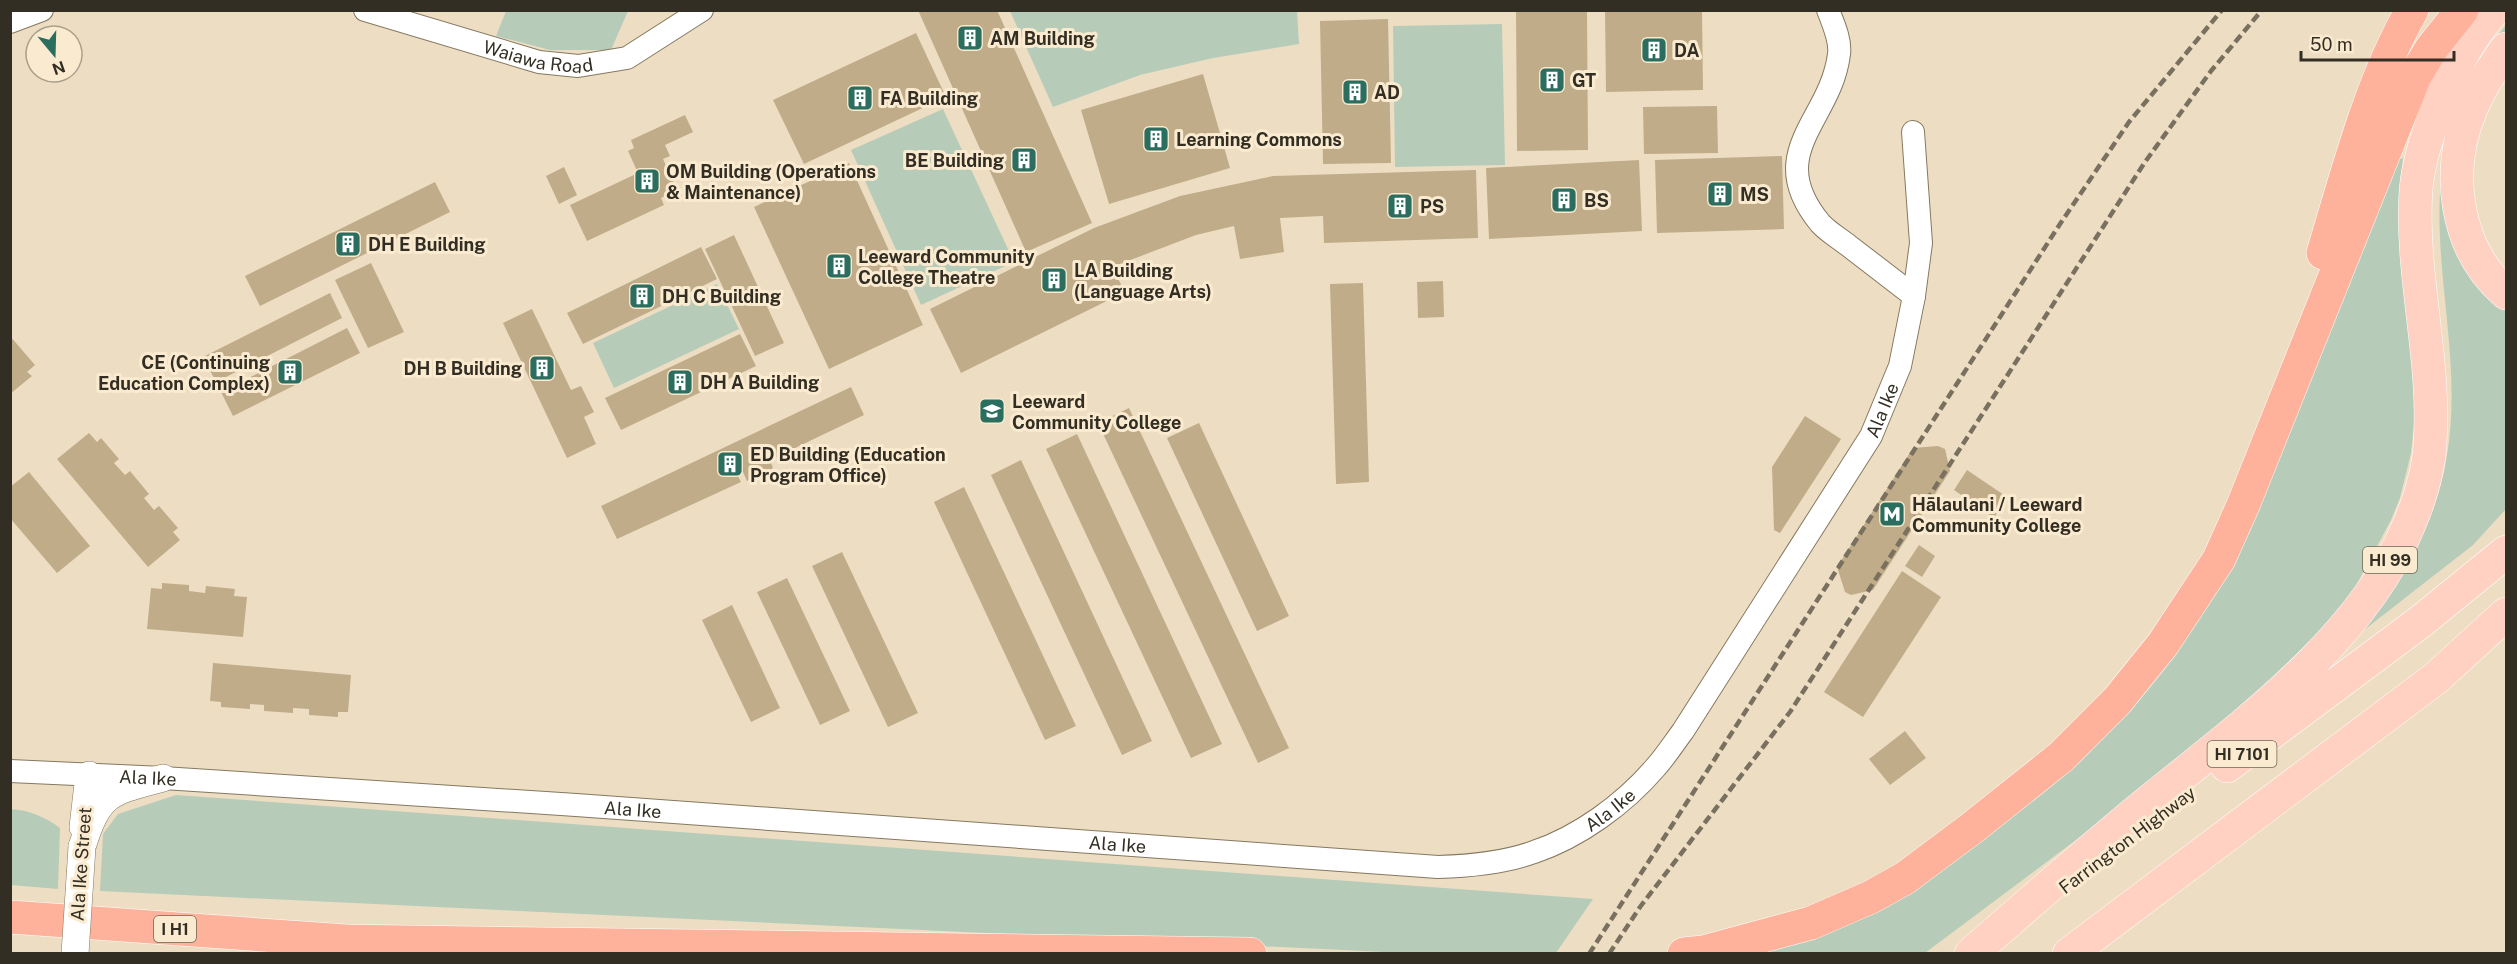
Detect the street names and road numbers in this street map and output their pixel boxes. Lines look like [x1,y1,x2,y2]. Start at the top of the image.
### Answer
street label: Waiawa Road [481,36,594,77]
street label: Ala Ike [1861,380,1902,441]
road number: HI 99 [2363,547,2417,573]
road number: HI 7101 [2208,741,2276,767]
street label: Ala Ike [119,766,177,789]
street label: Farrington Highway [2055,782,2200,898]
street label: Ala Ike [1581,784,1639,836]
street label: Ala Ike [603,797,662,822]
street label: Ala Ike Street [67,806,95,922]
street label: Ala Ike [1088,831,1147,856]
road number: I H1 [154,916,196,942]

